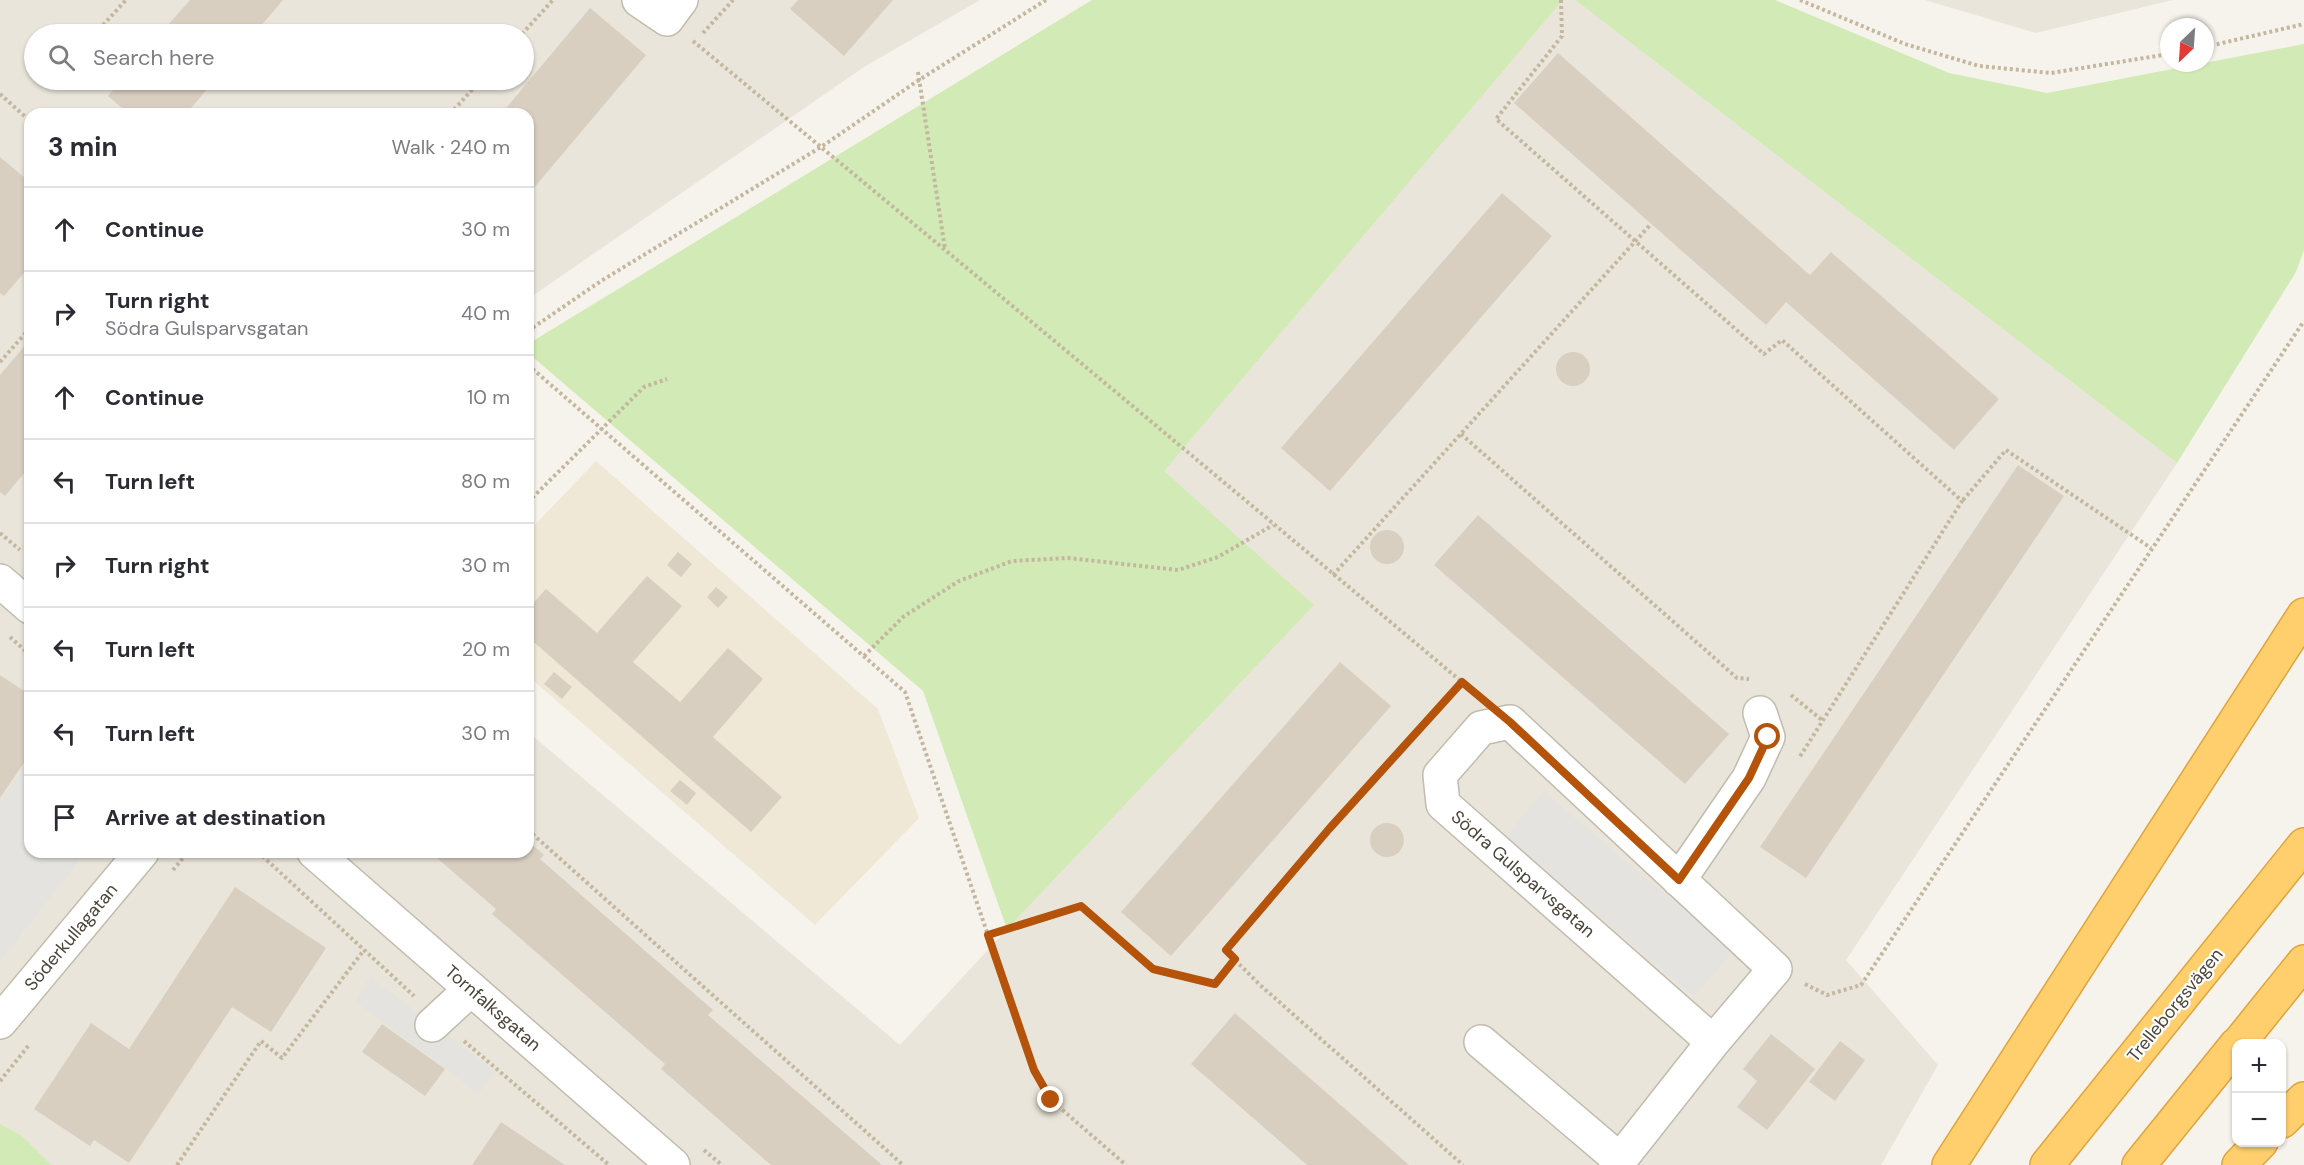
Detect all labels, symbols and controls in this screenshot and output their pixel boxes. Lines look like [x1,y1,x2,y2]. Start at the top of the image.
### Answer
north arrow [2160,18,2214,72]
search box [24,24,534,90]
icon: search [45,41,78,74]
text: Search here [93,43,214,72]
text: 3 min [48,130,117,164]
text: Walk · 240 m [391,134,510,160]
icon: ahead [48,213,81,246]
text: Continue [105,215,204,244]
text: 30 m [461,216,510,242]
text: Turn right [105,286,210,315]
icon: right [48,297,81,330]
text: 40 m [461,300,510,326]
text: Södra Gulsparvsgatan [105,315,309,341]
icon: ahead [48,381,81,414]
text: Continue [105,383,204,412]
text: 10 m [467,384,510,410]
icon: left [48,465,81,498]
text: Turn left [105,467,195,496]
text: 80 m [461,468,510,494]
icon: right [48,549,81,582]
text: Turn right [105,551,210,580]
text: 30 m [461,552,510,578]
icon: left [48,633,81,666]
text: Turn left [105,635,195,664]
text: 20 m [462,636,510,662]
icon: left [48,717,81,750]
text: Turn left [105,719,195,748]
text: 30 m [461,720,510,746]
route start [1754,723,1780,749]
icon: arrive [48,801,81,834]
text: Arrive at destination [105,803,326,832]
street label: Södra Gulsparvsgatan [1446,805,1600,943]
street label: Söderkullagatan [19,878,123,996]
street label: Trelleborgsvägen [2122,943,2228,1067]
street label: Tornfalksgatan [440,960,546,1056]
map controls [2232,1039,2286,1147]
button: + [2232,1039,2286,1093]
route end [1037,1086,1063,1112]
button: − [2232,1093,2286,1147]

